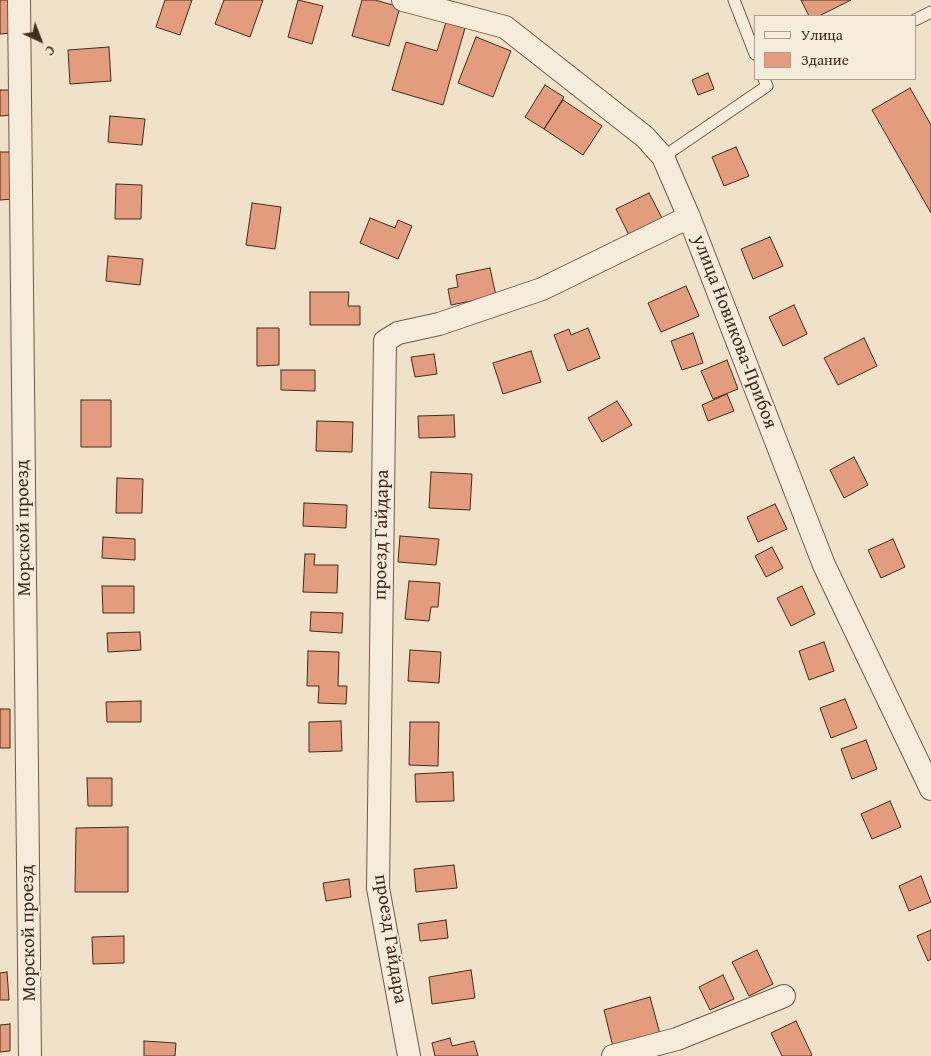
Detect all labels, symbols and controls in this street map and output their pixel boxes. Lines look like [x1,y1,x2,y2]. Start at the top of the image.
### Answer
north arrow [15,15,65,65]
legend [754,15,916,80]
text: Улица [801,24,843,45]
text: С [41,41,60,61]
text: Здание [801,49,849,70]
street label: улица Новикова-Прибоя [687,232,781,432]
street label: Морской проезд [11,460,37,596]
street label: проезд Гайдара [369,470,395,600]
street label: Морской проезд [16,865,42,1001]
street label: проезд Гайдара [369,873,411,1005]

